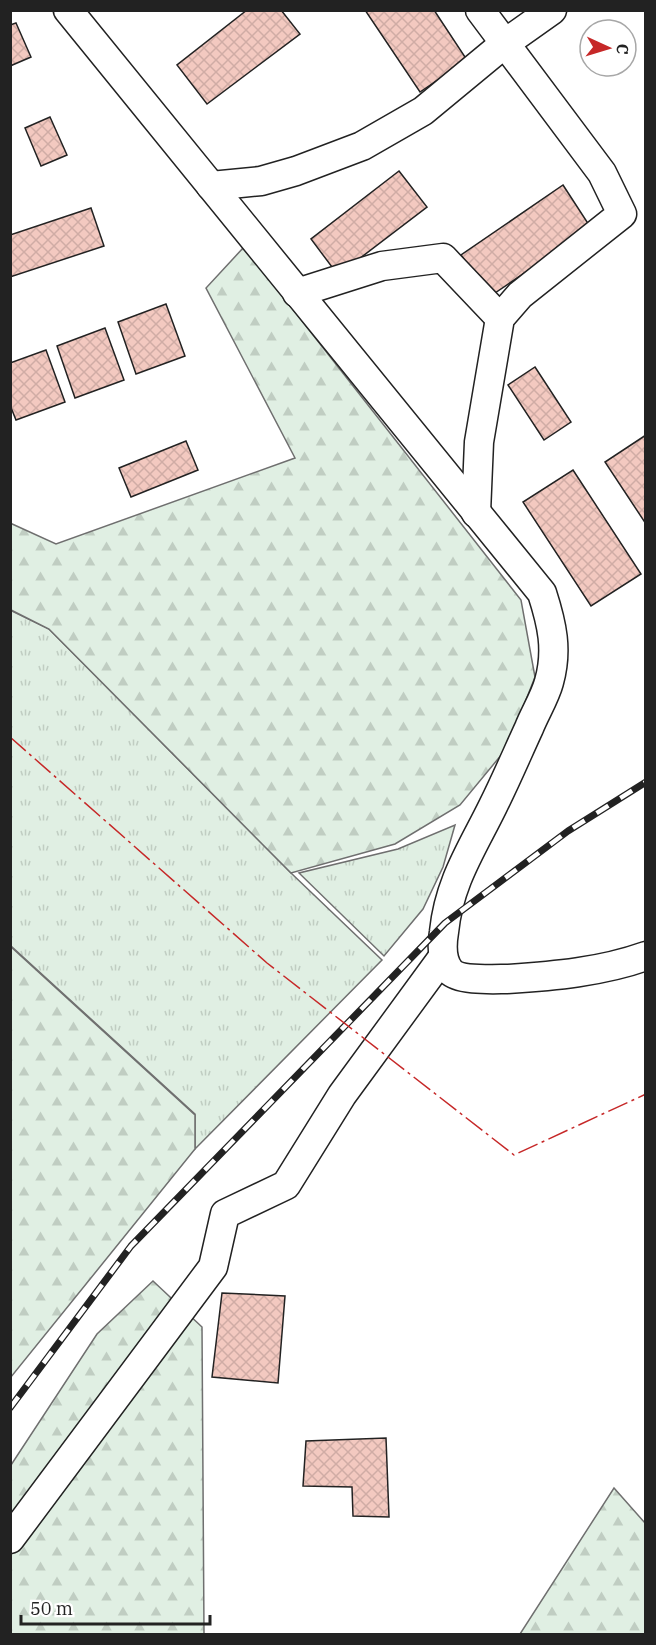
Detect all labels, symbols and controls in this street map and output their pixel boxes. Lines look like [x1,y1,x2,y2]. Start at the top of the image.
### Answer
north arrow [578,18,638,78]
text: С [613,43,633,55]
scale bar [21,1588,210,1626]
text: 50 m [30,1597,73,1620]

